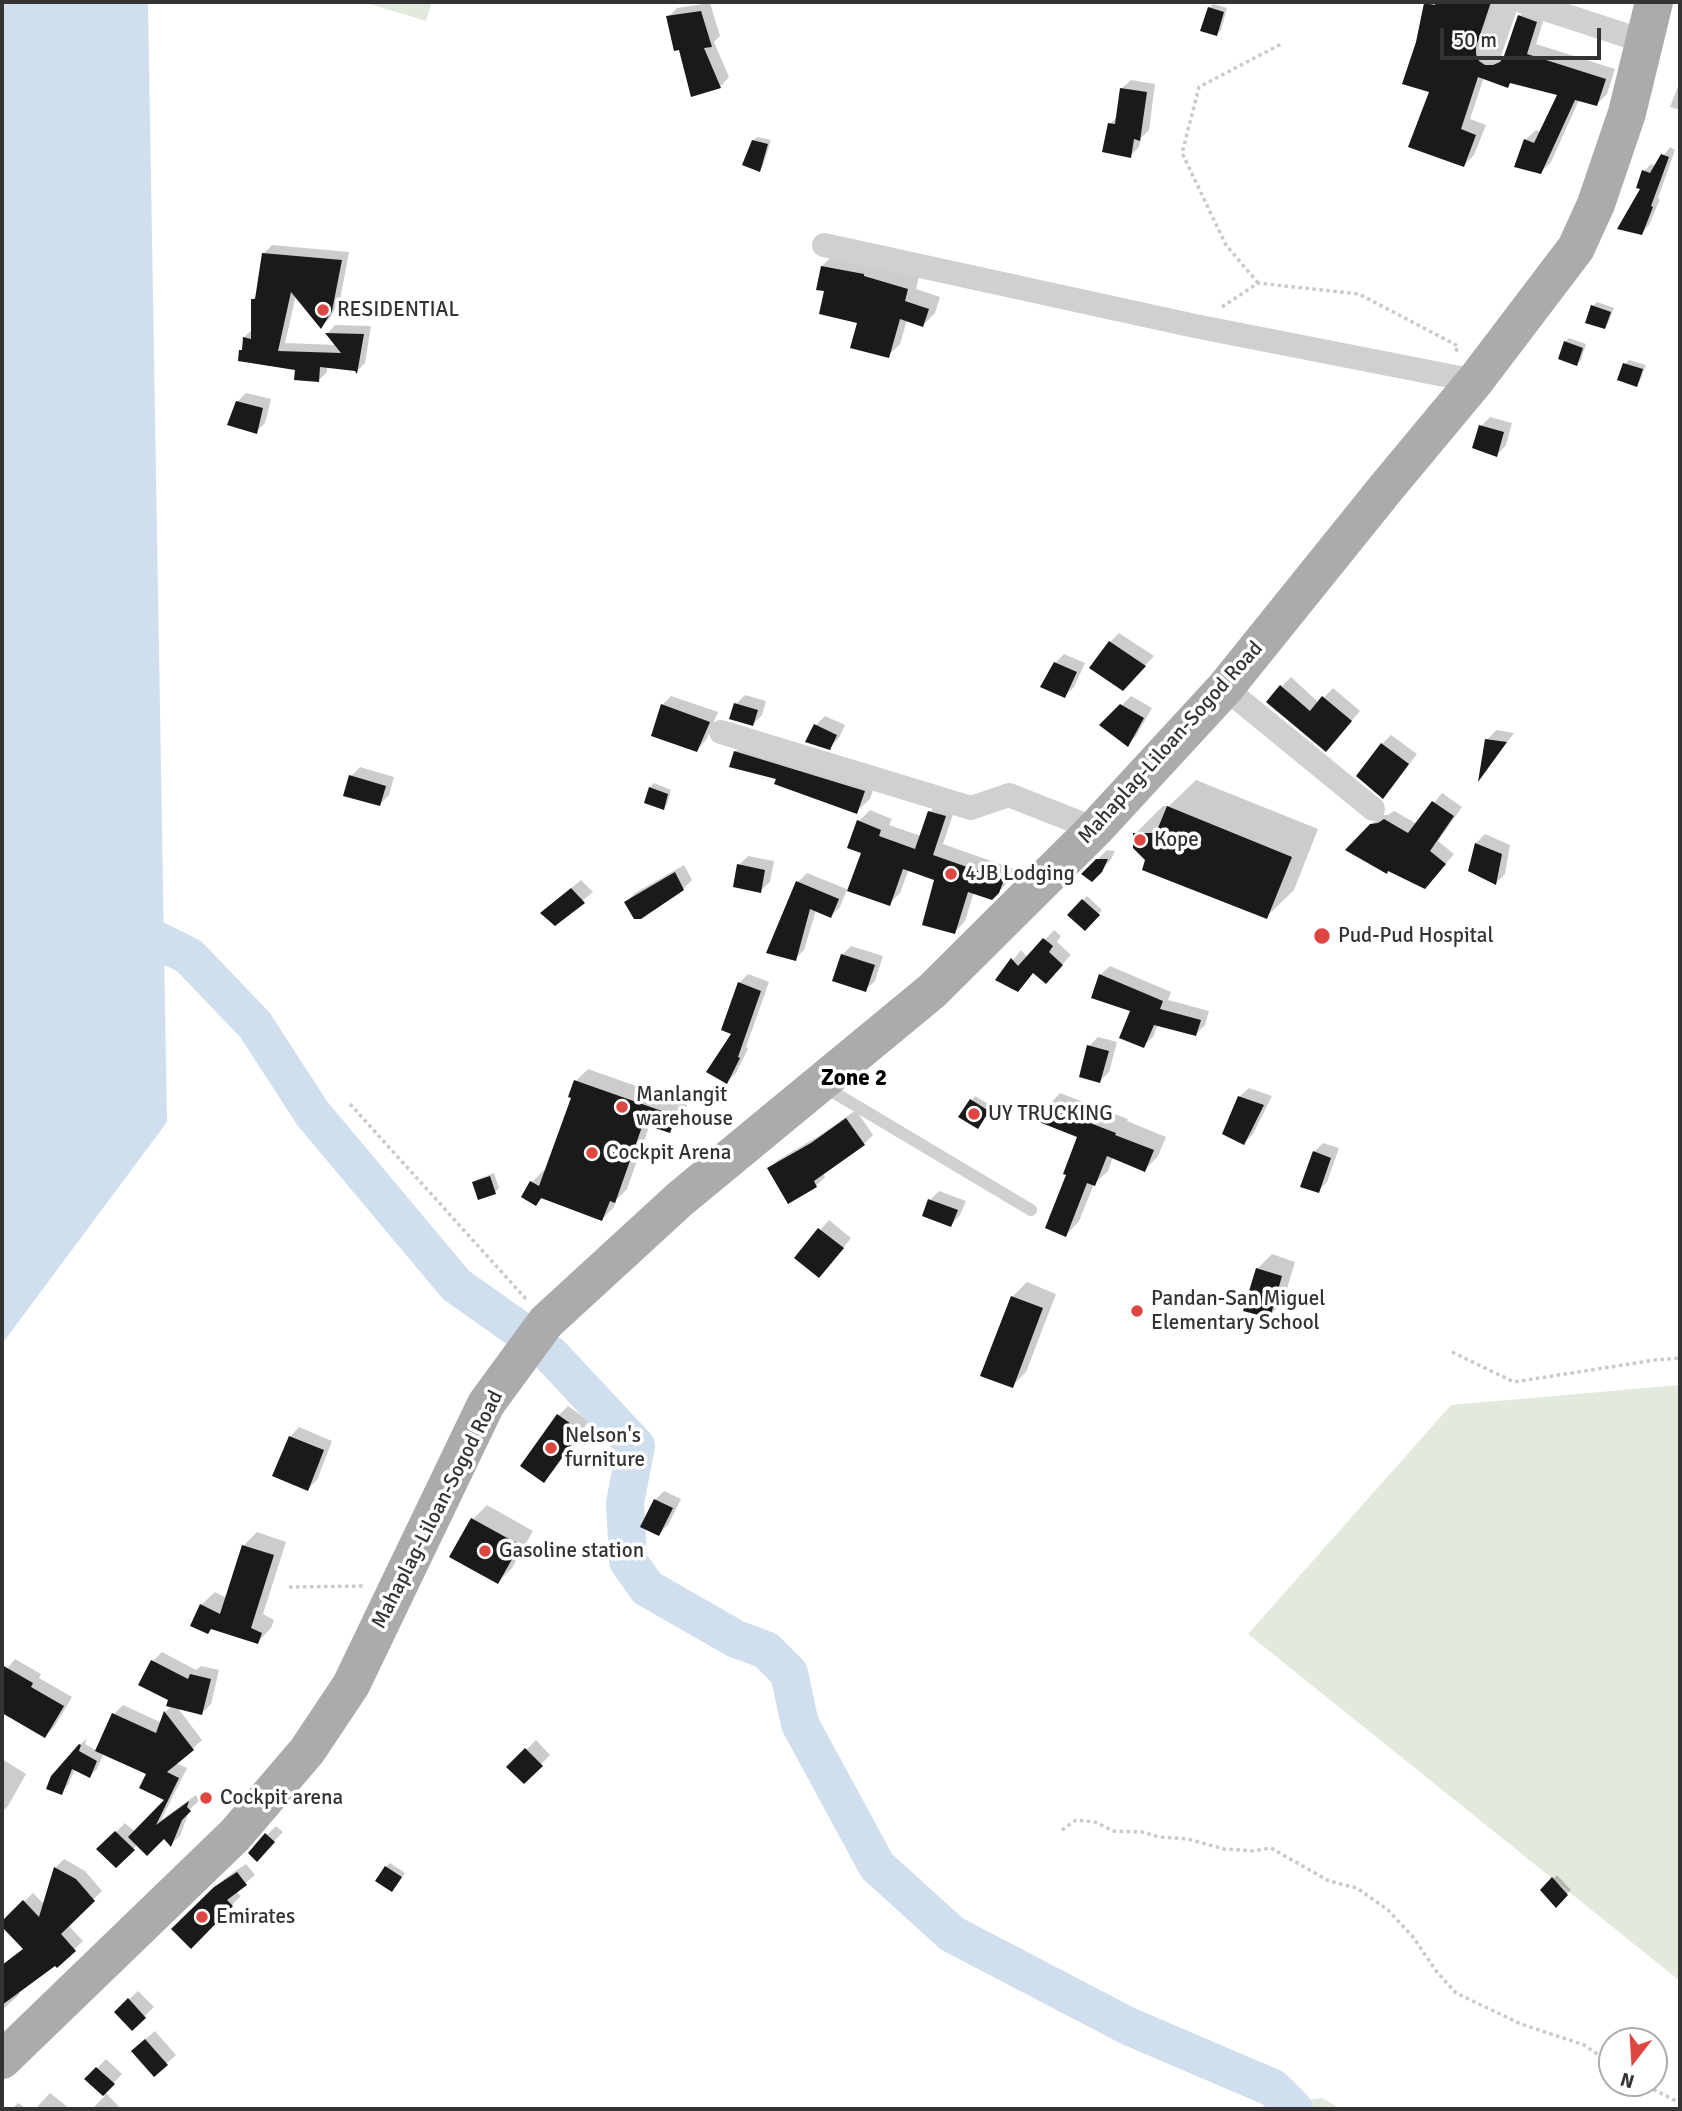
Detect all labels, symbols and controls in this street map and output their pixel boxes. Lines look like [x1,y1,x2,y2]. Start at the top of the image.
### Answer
scale bar [1444,14,1605,58]
text: 50 m [1453,27,1497,53]
place label: RESIDENTIAL [337,297,459,323]
marker: RESIDENTIAL [315,302,331,318]
street label: Mahaplag-Liloan-Sogod Road [1073,637,1269,849]
place label: Kope [1154,827,1199,853]
marker: Kope [1132,832,1148,848]
place label: 4JB Lodging [965,861,1075,887]
marker: 4JB Lodging [943,866,959,882]
place label: Pud-Pud Hospital [1338,923,1494,949]
marker: Pud-Pud Hospital [1312,926,1332,946]
district label: Zone 2 [821,1065,887,1093]
place label: Manlangit warehouse [636,1082,733,1132]
marker: Manlangit warehouse [614,1099,630,1115]
place label: UY TRUCKING [988,1101,1113,1127]
marker: UY TRUCKING [966,1106,982,1122]
place label: Cockpit Arena [606,1140,731,1166]
marker: Cockpit Arena [584,1145,600,1161]
place label: Pandan-San Miguel Elementary School [1151,1286,1325,1336]
marker: Pandan-San Miguel Elementary School [1129,1303,1145,1319]
street label: Mahaplag-Liloan-Sogod Road [367,1387,509,1633]
place label: Nelson's furniture [565,1423,645,1473]
marker: Nelson's furniture [543,1440,559,1456]
place label: Gasoline station [499,1538,644,1564]
marker: Gasoline station [477,1543,493,1559]
place label: Cockpit arena [220,1785,343,1811]
marker: Cockpit arena [198,1790,214,1806]
place label: Emirates [216,1904,295,1930]
marker: Emirates [194,1909,210,1925]
north arrow [1598,2027,1668,2097]
text: N [1618,2067,1637,2094]

